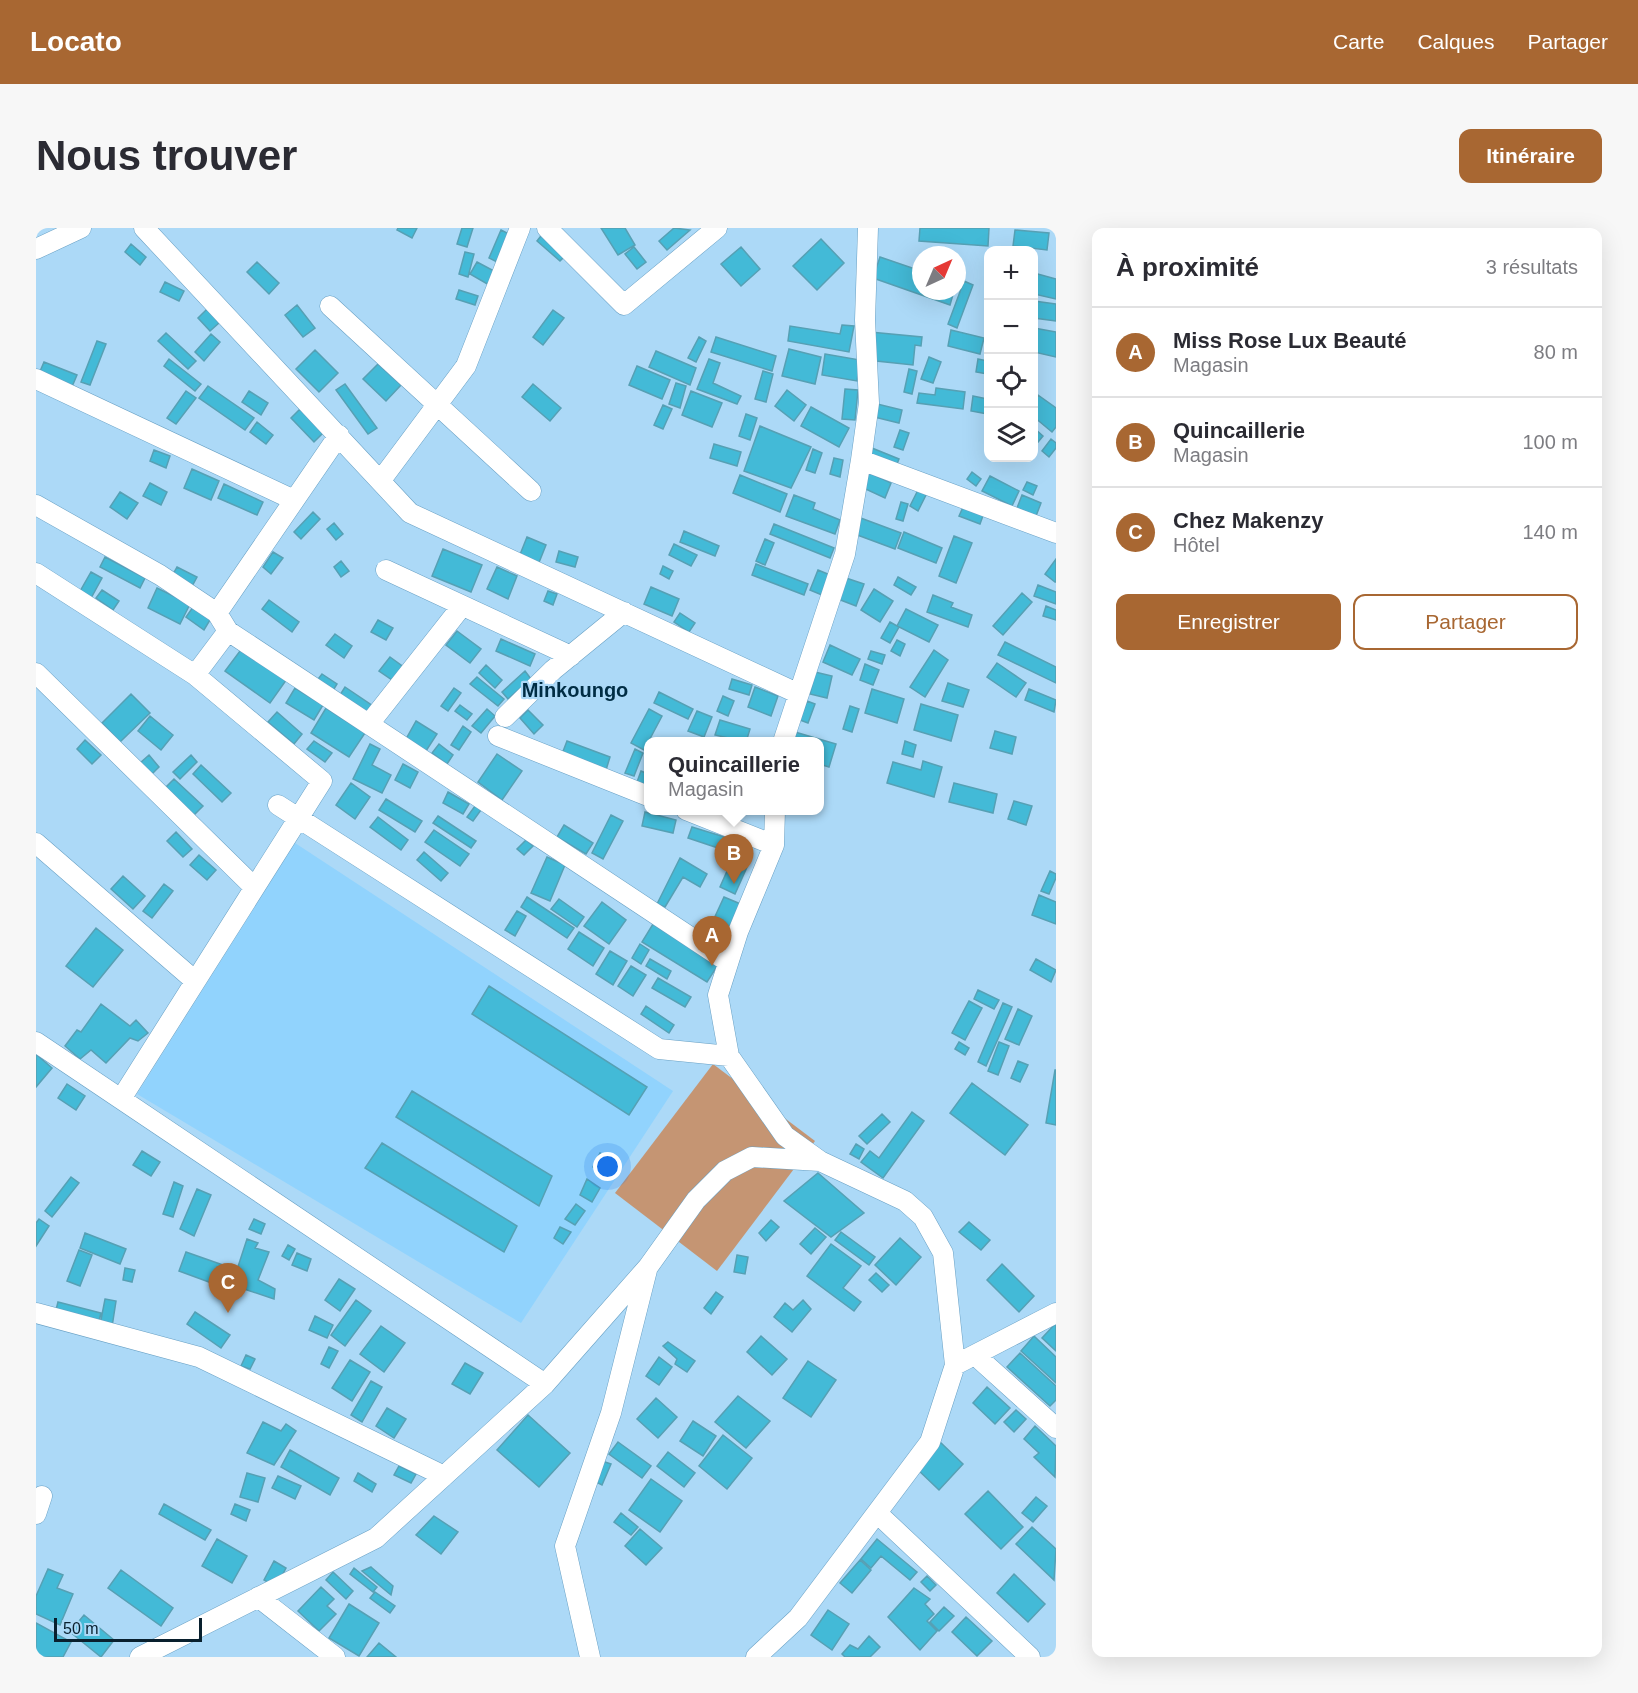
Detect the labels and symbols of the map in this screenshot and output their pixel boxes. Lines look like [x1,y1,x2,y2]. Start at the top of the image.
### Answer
north arrow [912,246,966,300]
district label: Minkoungo [522,679,628,701]
pin: B [714,834,754,884]
pin: A [692,916,732,966]
your location [593,1152,622,1181]
pin: C [208,1264,248,1313]
scale bar [54,1615,202,1642]

